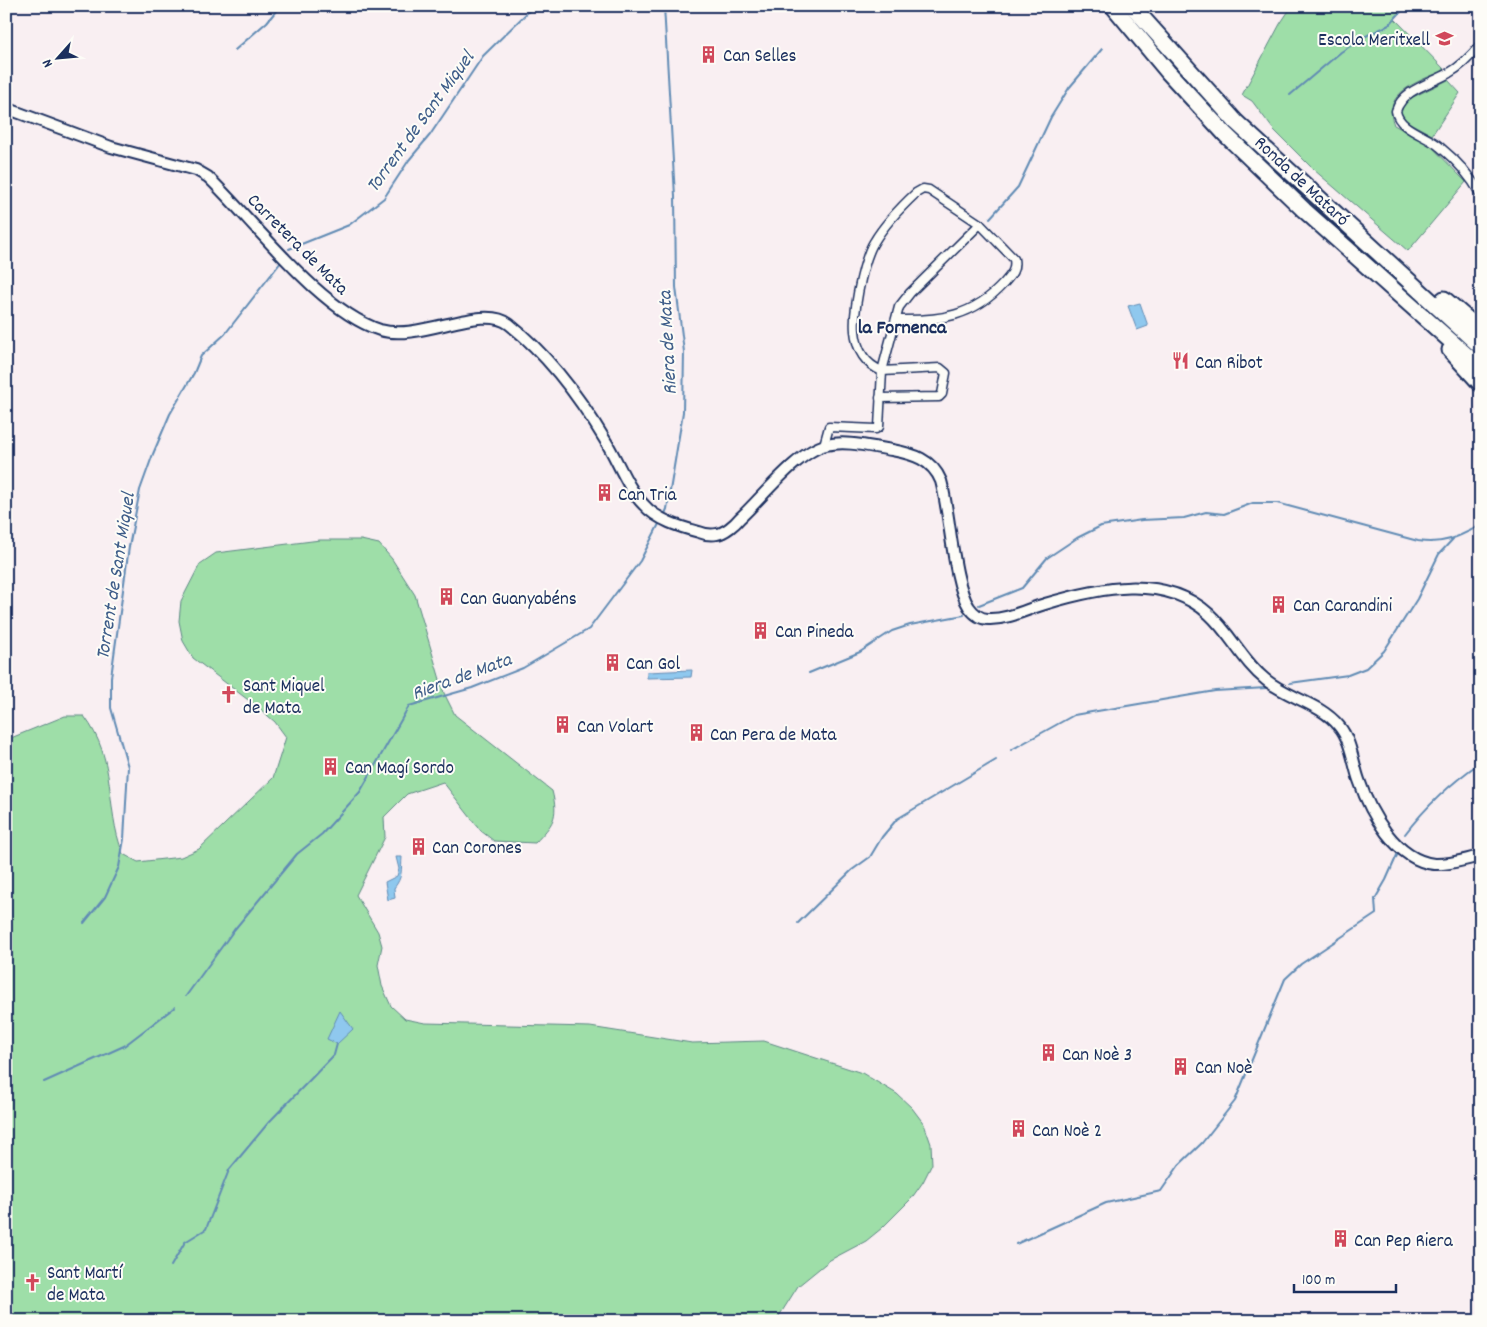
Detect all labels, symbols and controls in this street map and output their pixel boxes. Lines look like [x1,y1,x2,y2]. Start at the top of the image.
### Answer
place label: Escola Meritxell [1318,28,1430,55]
school or university icon: Escola Meritxell [1434,28,1454,48]
north arrow [32,32,82,82]
building icon: Can Selles [699,44,719,64]
place label: Can Selles [723,44,797,71]
water label: Torrent de Sant Miquel [361,45,484,199]
text: N [38,55,59,71]
street label: Ronda de Mataró [1247,131,1354,234]
street label: Carretera de Mata [240,189,354,303]
water label: Riera de Mata [652,288,686,396]
district label: la Fornenca [858,315,947,343]
restaurant icon: Can Ribot [1171,351,1191,371]
place label: Can Ribot [1195,351,1263,378]
building icon: Can Tria [594,483,614,503]
place label: Can Tria [618,483,678,510]
water label: Torrent de Sant Miquel [90,489,144,662]
building icon: Can Guanyabéns [436,587,456,607]
place label: Can Guanyabéns [460,587,577,614]
building icon: Can Carandini [1269,594,1289,614]
place label: Can Carandini [1293,594,1393,621]
building icon: Can Pineda [751,620,771,640]
place label: Can Pineda [775,620,855,647]
water label: Riera de Mata [408,646,517,709]
building icon: Can Gol [602,652,622,672]
place label: Can Gol [626,652,680,679]
place label: Sant Miquel de Mata [243,674,325,723]
church icon: Sant Miquel de Mata [219,685,239,705]
building icon: Can Volart [553,715,573,735]
place label: Can Volart [577,715,654,742]
building icon: Can Pera de Mata [686,723,706,743]
place label: Can Pera de Mata [710,723,837,750]
building icon: Can Magí Sordo [321,756,341,776]
place label: Can Magí Sordo [345,756,454,783]
building icon: Can Corones [408,836,428,856]
place label: Can Corones [432,836,522,863]
building icon: Can Noè 3 [1038,1043,1058,1063]
place label: Can Noè 3 [1062,1043,1132,1070]
building icon: Can Noè [1171,1056,1191,1076]
place label: Can Noè [1195,1056,1252,1083]
building icon: Can Noè 2 [1008,1119,1028,1139]
place label: Can Noè 2 [1032,1119,1102,1146]
building icon: Can Pep Riera [1330,1229,1350,1249]
place label: Can Pep Riera [1354,1229,1454,1256]
place label: Sant Martí de Mata [47,1261,124,1310]
scale bar [1294,1262,1397,1294]
text: 100 m [1302,1270,1335,1292]
church icon: Sant Martí de Mata [23,1272,43,1292]

